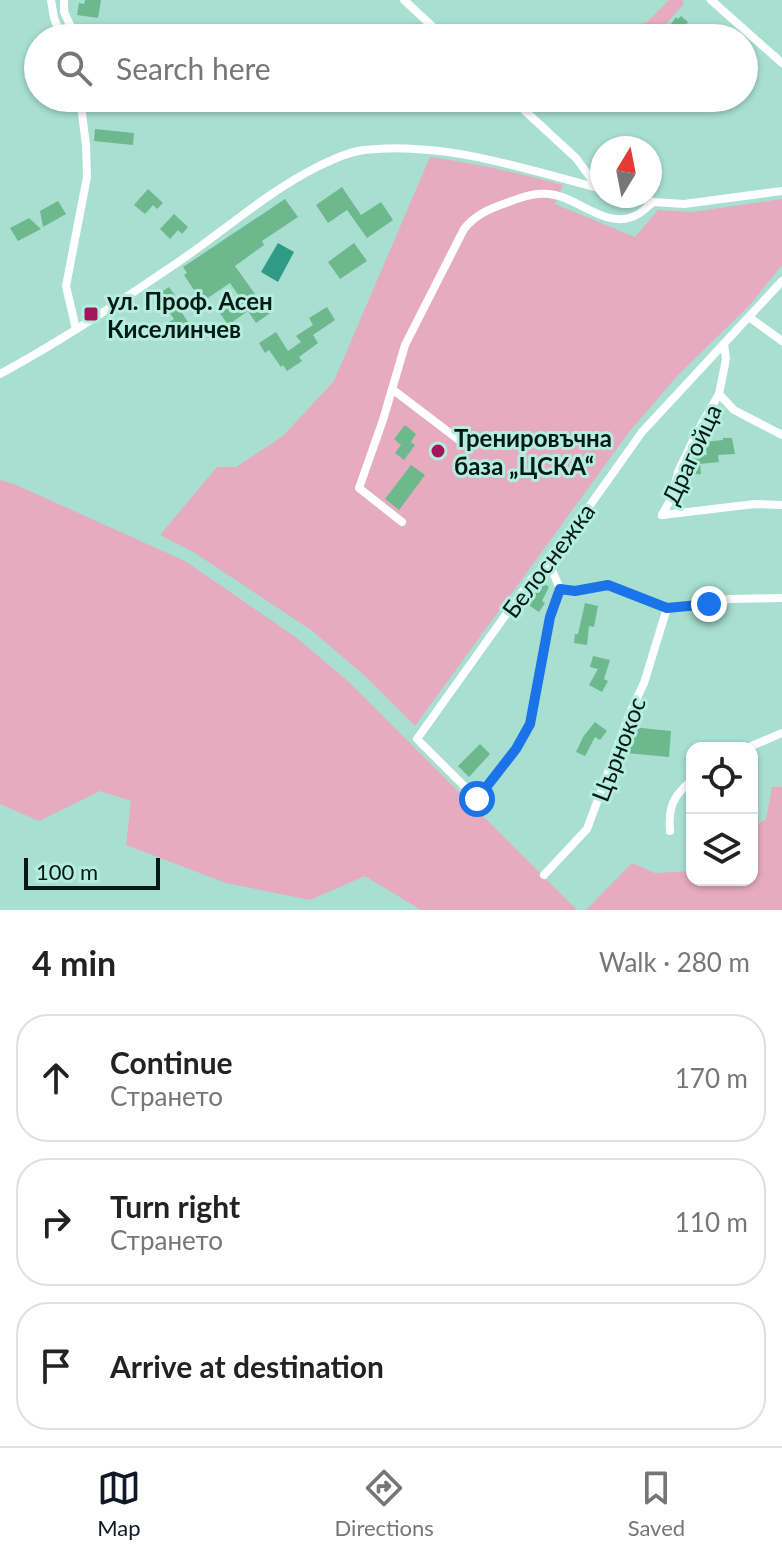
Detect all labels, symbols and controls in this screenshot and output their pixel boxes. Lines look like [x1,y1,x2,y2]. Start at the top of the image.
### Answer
search box [24,24,758,112]
icon: search [52,46,96,90]
text: Search here [116,50,271,86]
north arrow [590,136,662,208]
place label: ул. Проф. Асен Киселинчев [107,286,273,343]
marker: ул. Проф. Асен Киселинчев [82,305,100,323]
street label: Драгойца [655,399,727,509]
place label: Тренировъчна база „ЦСКА“ [454,423,612,480]
marker: Тренировъчна база „ЦСКА“ [429,442,447,460]
street label: Белоснежка [496,497,600,623]
route end [691,586,727,622]
street label: Църнокос [585,693,651,805]
map controls [686,742,758,886]
button: locate [686,742,758,814]
route start [459,781,495,817]
button: layers [686,814,758,886]
scale bar [24,854,160,890]
text: 100 m [36,858,98,885]
text: 4 min [32,942,116,983]
text: Walk · 280 m [599,946,750,978]
text: Continue [110,1044,233,1080]
icon: ahead [34,1056,78,1100]
text: 170 m [675,1062,748,1094]
text: Странето [110,1080,223,1112]
text: Turn right [110,1188,240,1224]
icon: right [34,1200,78,1244]
text: 110 m [675,1206,748,1238]
text: Странето [110,1224,223,1256]
icon: arrive [34,1344,78,1388]
text: Arrive at destination [110,1348,384,1384]
tab: Map [97,1466,141,1541]
tab: Directions [335,1466,434,1541]
tab: Saved [628,1466,685,1541]

